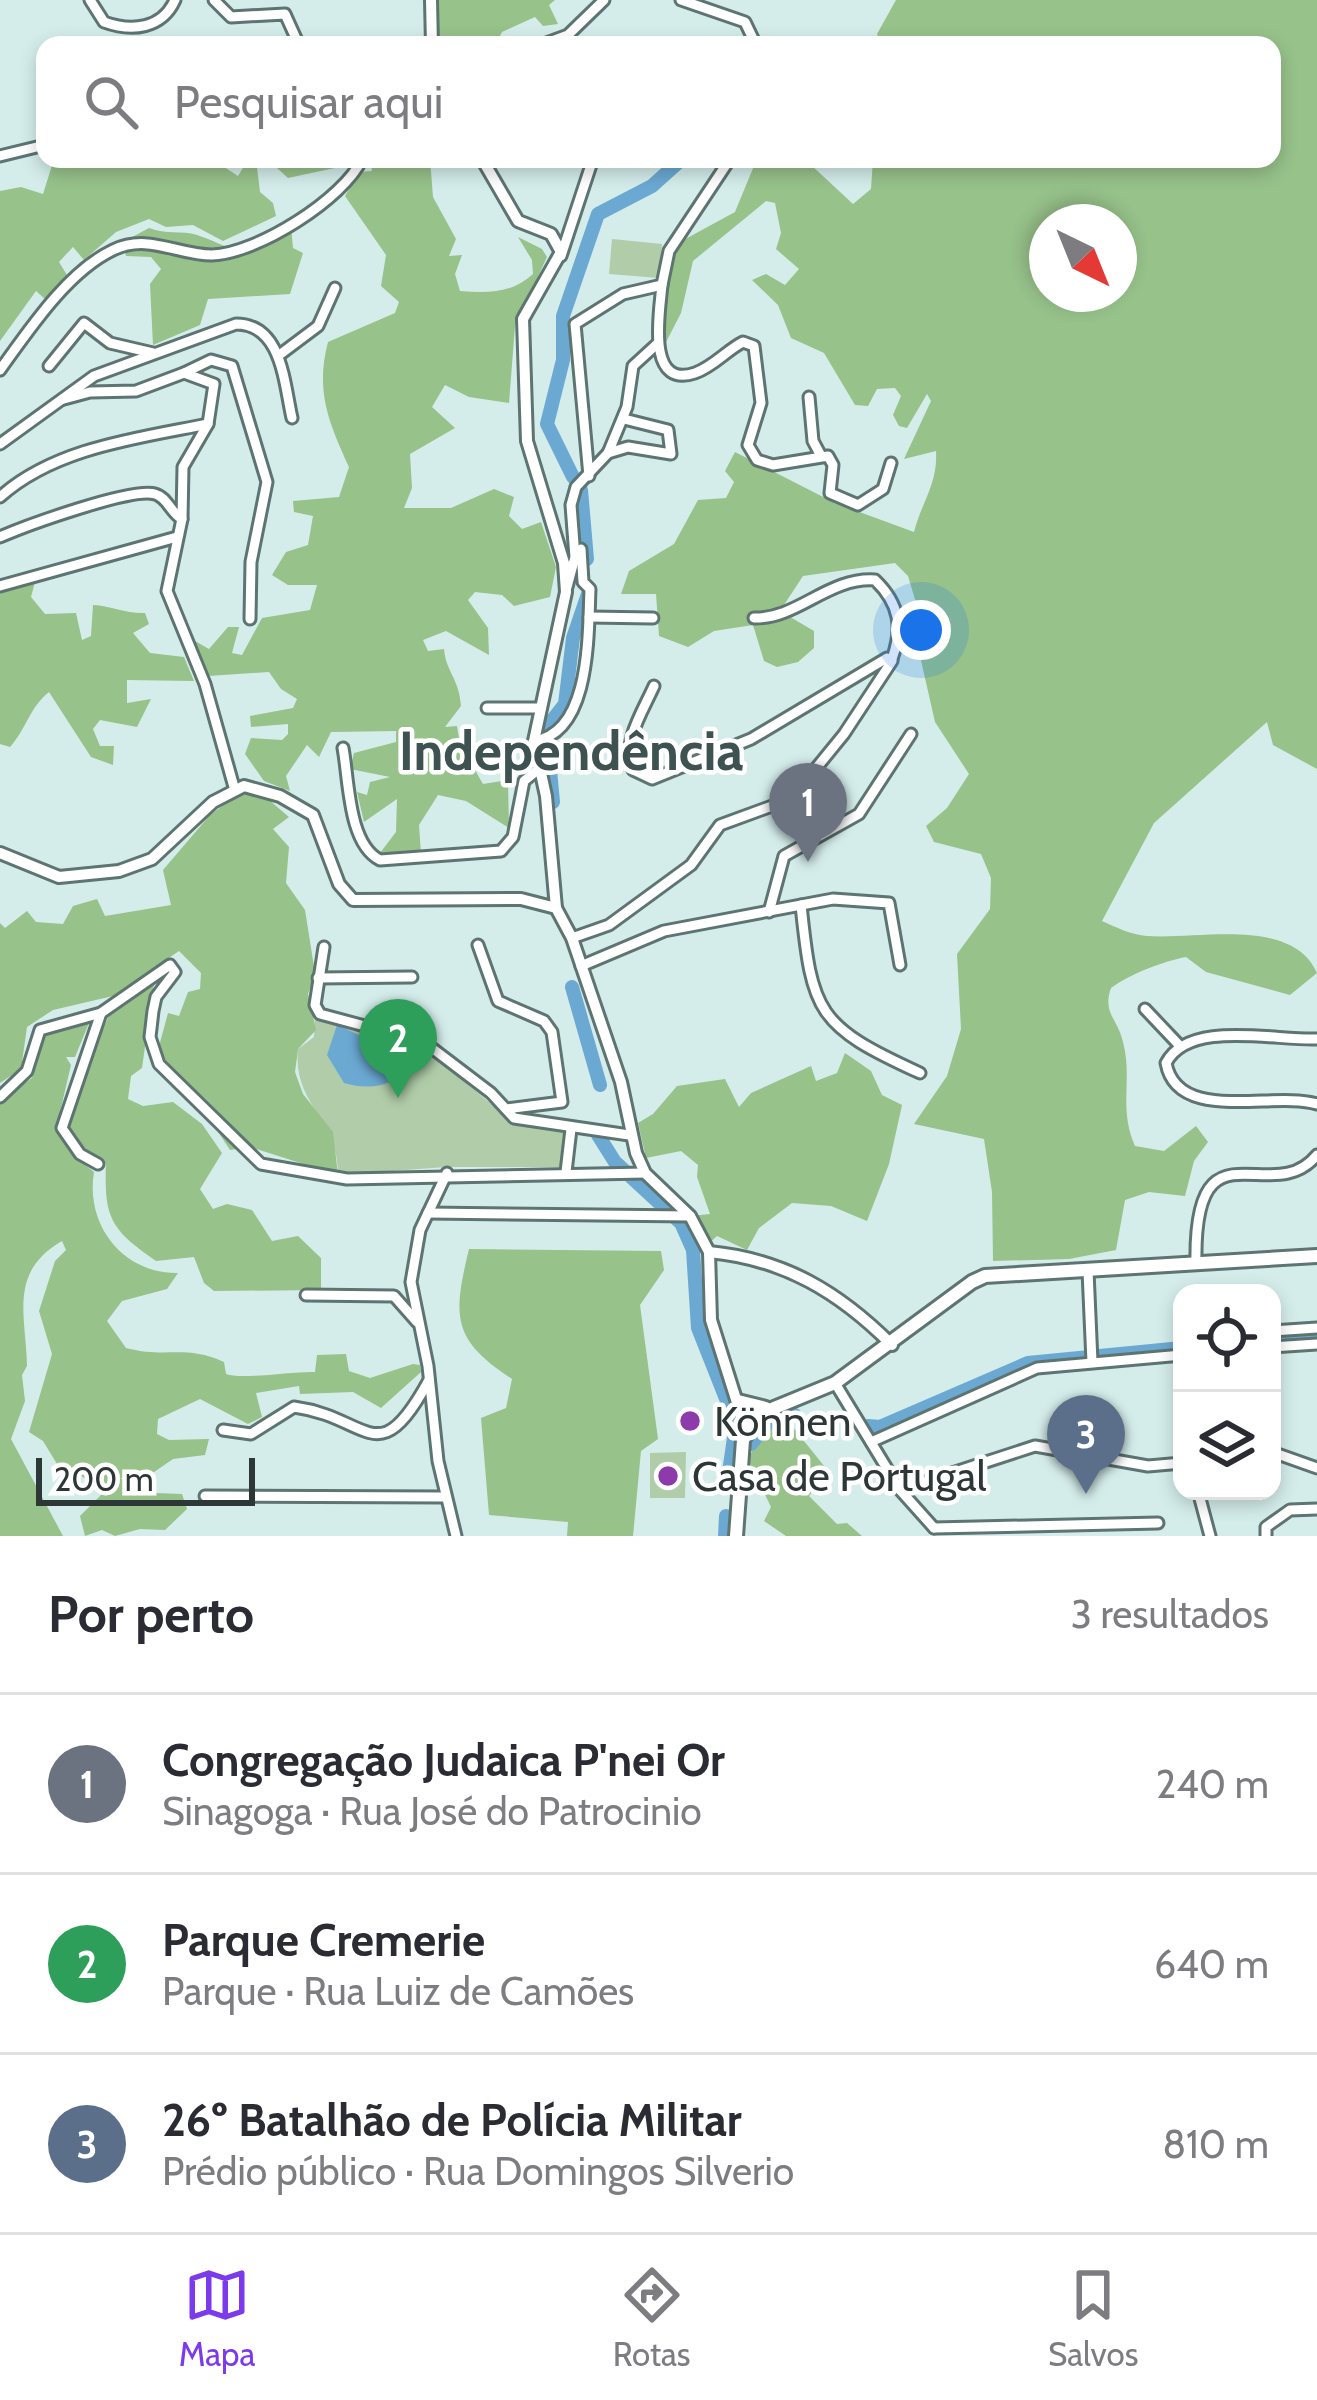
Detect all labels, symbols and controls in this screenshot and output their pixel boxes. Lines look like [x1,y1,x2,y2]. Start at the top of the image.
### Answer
search box [36,36,1281,168]
icon: search [78,69,144,135]
text: Pesquisar aqui [174,75,443,129]
north arrow [1029,204,1137,312]
your location [891,600,951,660]
district label: Independência [399,718,743,784]
pin: 1 [769,763,847,862]
pin: 2 [359,999,437,1098]
map controls [1173,1284,1281,1500]
button: locate [1173,1284,1281,1392]
button: layers [1173,1392,1281,1500]
place label: Können [714,1395,851,1447]
pin: 3 [1047,1395,1125,1494]
marker: Können [677,1408,703,1434]
place label: Casa de Portugal [692,1450,986,1502]
scale bar [36,1452,255,1505]
text: 200 m [54,1459,154,1499]
marker: Casa de Portugal [655,1463,681,1489]
text: Por perto [48,1583,254,1645]
text: 3 resultados [1071,1590,1269,1638]
text: Congregação Judaica P'nei Or [162,1733,725,1787]
text: 1 [80,1760,94,1808]
text: 240 m [1156,1760,1269,1808]
text: Sinagoga · Rua José do Patrocinio [162,1787,702,1835]
text: Parque Cremerie [162,1913,485,1967]
text: 2 [77,1940,97,1988]
text: 640 m [1154,1940,1269,1988]
text: Parque · Rua Luiz de Camões [162,1967,634,2015]
text: 26º Batalhão de Polícia Militar [162,2093,742,2147]
text: 3 [76,2120,98,2168]
text: 810 m [1162,2120,1269,2168]
text: Prédio público · Rua Domingos Silverio [162,2147,794,2195]
tab: Mapa [179,2262,255,2374]
tab: Rotas [613,2262,691,2374]
tab: Salvos [1048,2262,1138,2374]

